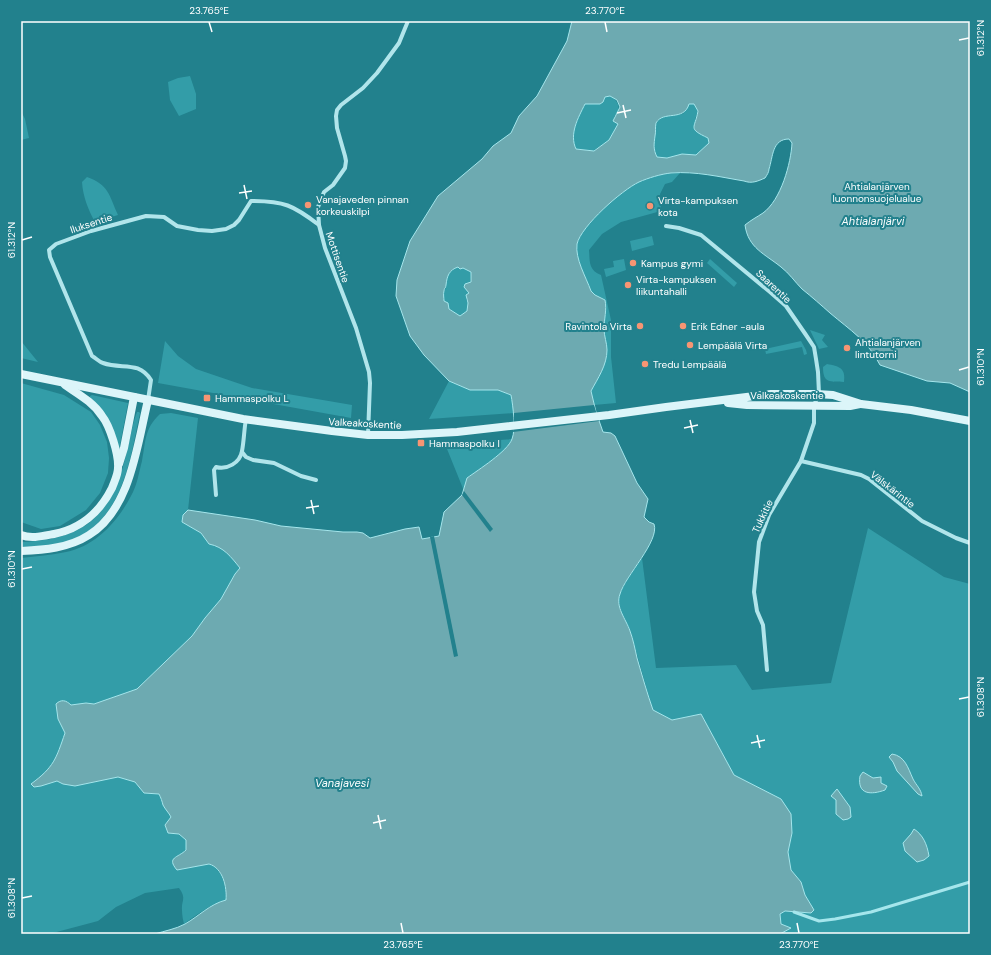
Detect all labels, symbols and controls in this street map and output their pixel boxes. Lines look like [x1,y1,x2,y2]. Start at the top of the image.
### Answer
text: 23.765°E [189,4,229,17]
text: 23.770°E [585,4,625,17]
text: 61.312°N [974,20,987,56]
park label: Ahtialanjärven luonnonsuojelualue [833,180,922,205]
place label: Vanajaveden pinnan korkeuskilpi [316,193,409,218]
place label: Virta-kampuksen kota [658,194,738,219]
marker: Vanajaveden pinnan korkeuskilpi [303,200,313,210]
marker: Virta-kampuksen kota [645,201,655,211]
street label: Iluksentie [68,210,114,236]
water label: Ahtialanjärvi [841,214,905,228]
text: 61.312°N [5,222,18,258]
street label: Mottisentie [323,230,352,285]
place label: Kampus gymi [641,257,703,270]
marker: Kampus gymi [628,258,638,268]
street label: Saarentie [753,267,794,306]
place label: Virta-kampuksen liikuntahalli [636,273,716,298]
marker: Virta-kampuksen liikuntahalli [623,280,633,290]
place label: Ravintola Virta [565,320,632,333]
place label: Erik Edner -aula [691,320,764,333]
marker: Ravintola Virta [635,321,645,331]
marker: Erik Edner -aula [678,321,688,331]
place label: Ahtialanjärven lintutorni [855,336,921,361]
place label: Lempäälä Virta [698,339,767,352]
marker: Lempäälä Virta [685,340,695,350]
marker: Ahtialanjärven lintutorni [842,343,852,353]
text: 61.310°N [974,348,987,386]
place label: Tredu Lempäälä [653,358,726,371]
marker: Tredu Lempäälä [640,359,650,369]
street label: Valkeakoskentie [750,389,824,402]
place label: Hammaspolku L [215,392,289,405]
marker: Hammaspolku L [202,393,212,403]
street label: Valkeakoskentie [328,415,402,432]
place label: Hammaspolku I [429,437,500,450]
marker: Hammaspolku I [416,438,426,448]
street label: Välskärintie [868,468,918,511]
street label: Tukkitie [749,497,776,535]
text: 61.310°N [5,550,18,588]
text: 61.308°N [974,677,987,717]
water label: Vanajavesi [315,776,369,790]
text: 61.308°N [5,878,18,918]
text: 23.765°E [383,938,423,951]
text: 23.770°E [779,938,819,951]

